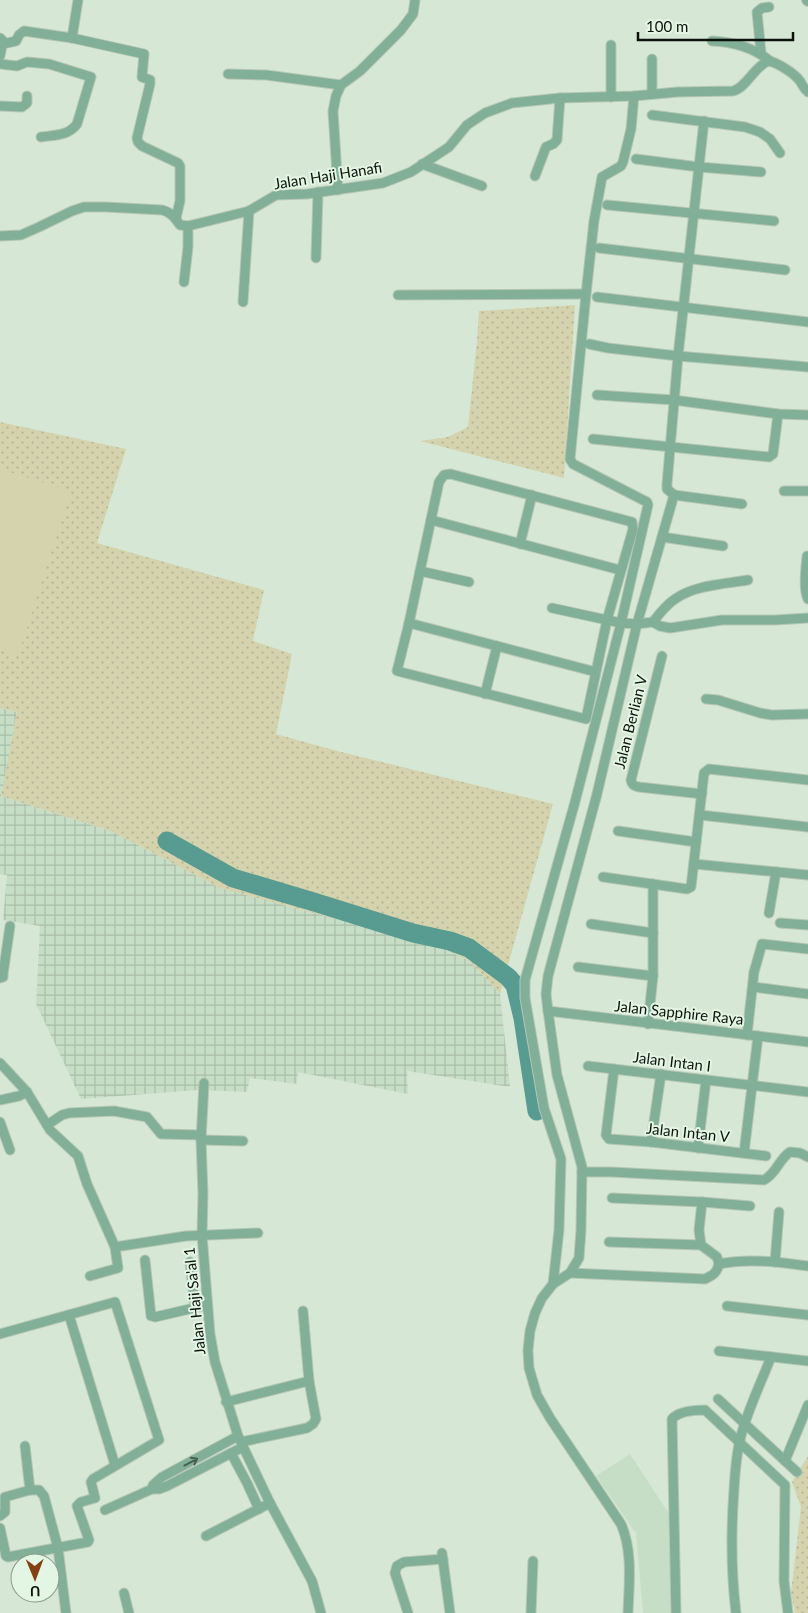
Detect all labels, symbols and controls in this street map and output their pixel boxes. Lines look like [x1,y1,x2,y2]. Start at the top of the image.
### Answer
scale bar [638,10,793,42]
text: 100 m [646,17,688,35]
street label: Jalan Haji Hanafi [272,158,383,192]
street label: Jalan Berlian V [610,672,651,771]
street label: Jalan Sapphire Raya [614,996,744,1028]
street label: Jalan Intan I [632,1047,712,1075]
street label: Jalan Intan V [646,1119,732,1145]
street label: Jalan Haji Sa'al 1 [179,1246,209,1356]
one-way arrow [183,1457,198,1466]
north arrow [10,1553,60,1603]
text: U [30,1583,41,1600]

